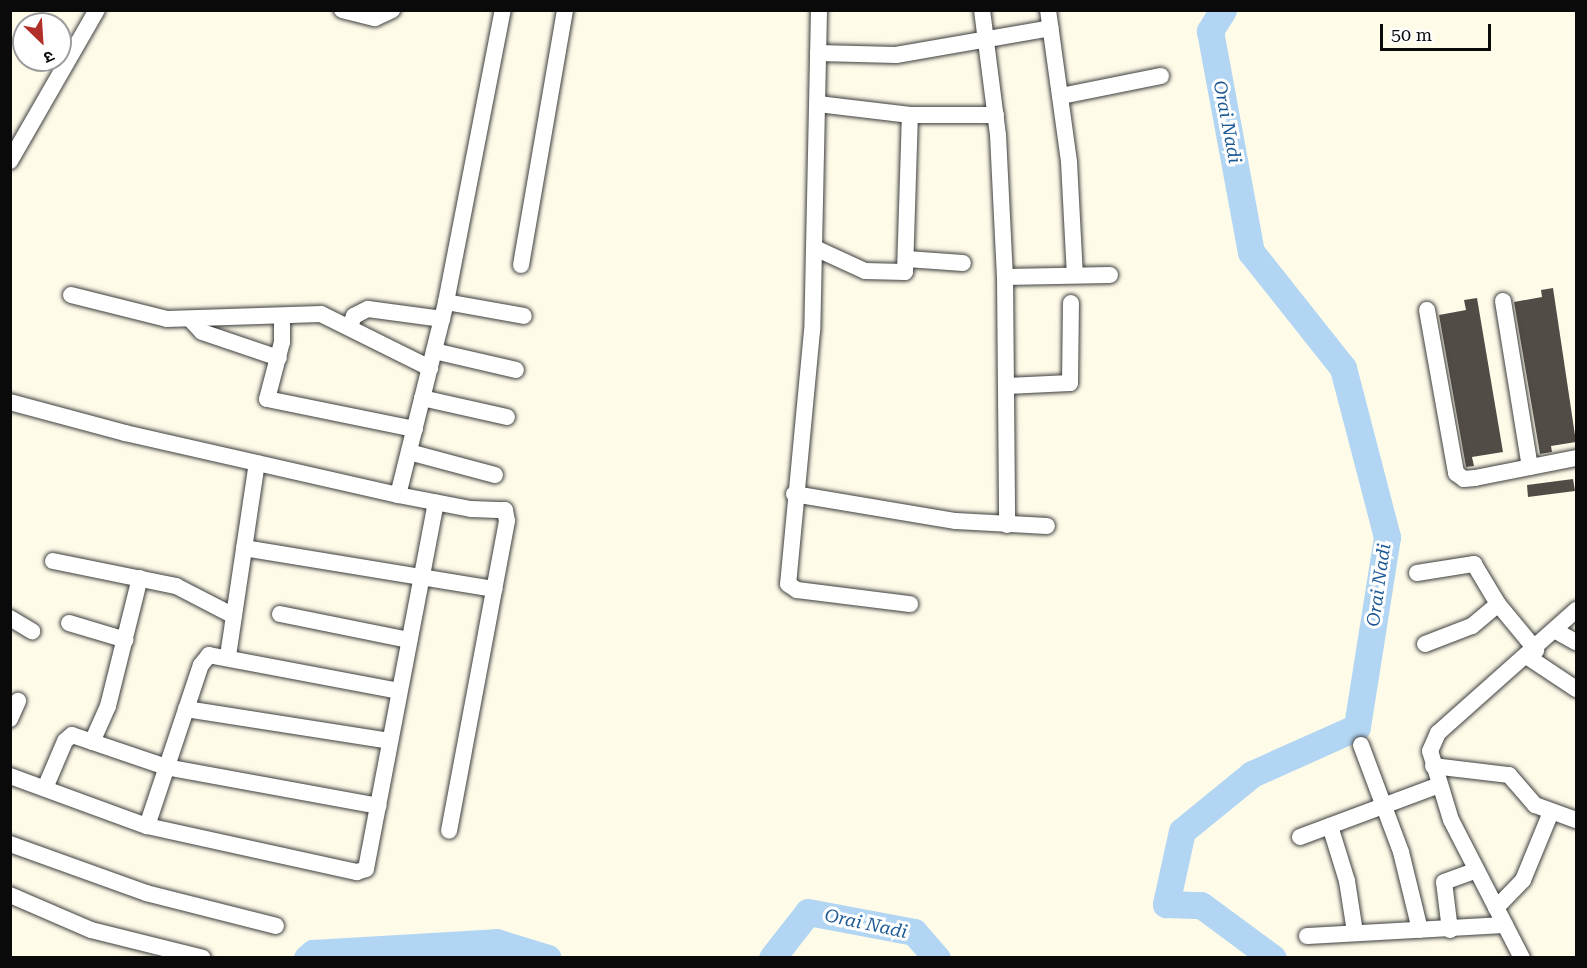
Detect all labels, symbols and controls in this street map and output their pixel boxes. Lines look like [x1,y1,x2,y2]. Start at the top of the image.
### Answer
north arrow [12,12,72,72]
scale bar [1383,12,1494,50]
text: 50 m [1391,24,1432,45]
text: उ [41,46,57,68]
water label: Orai Nadi [1208,79,1246,165]
water label: Orai Nadi [1362,542,1396,628]
water label: Orai Nadi [823,905,909,943]

